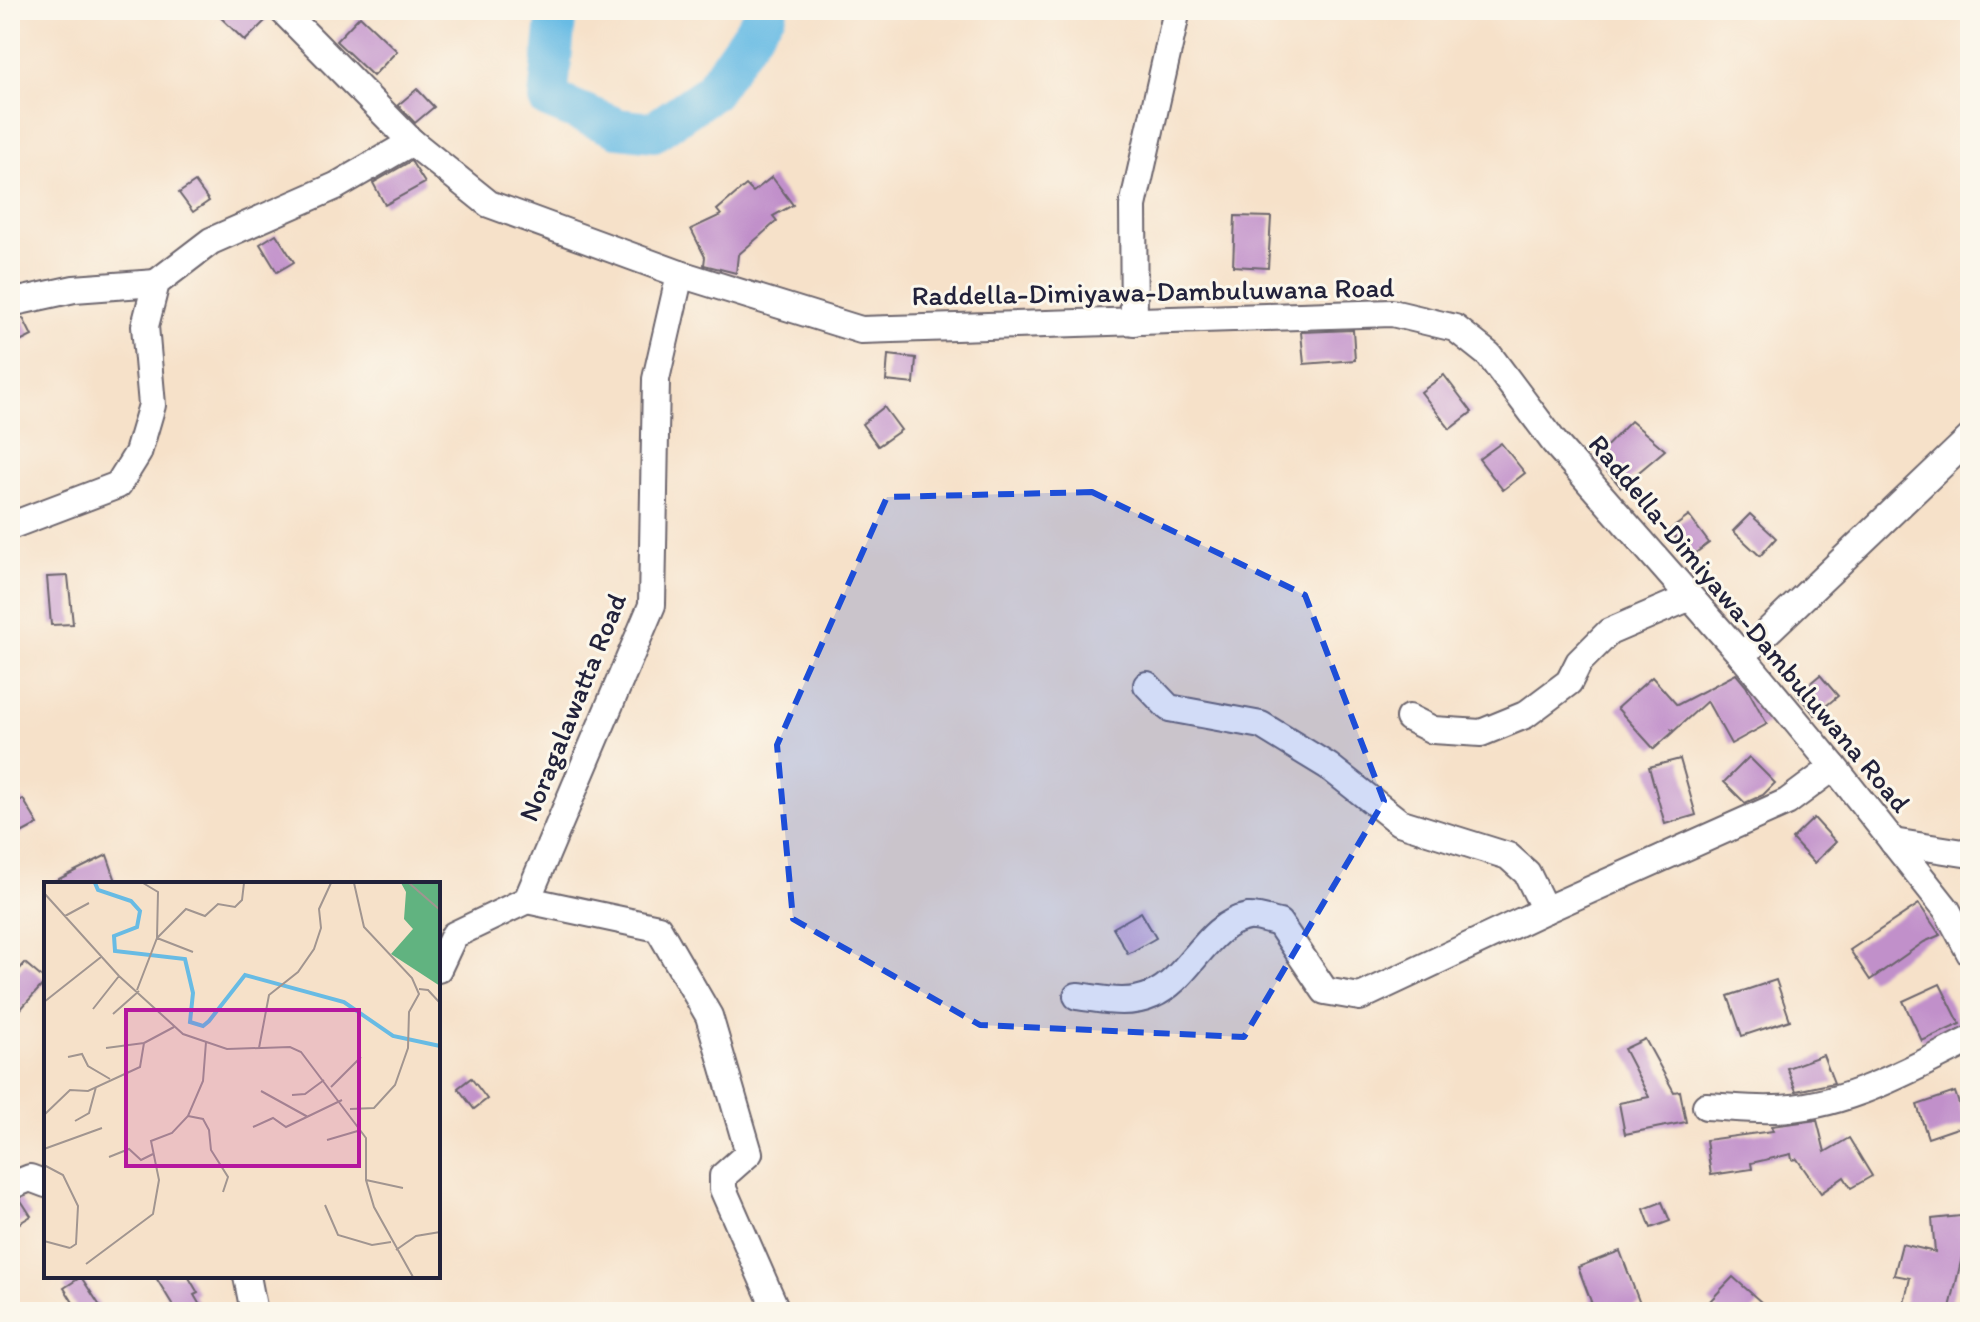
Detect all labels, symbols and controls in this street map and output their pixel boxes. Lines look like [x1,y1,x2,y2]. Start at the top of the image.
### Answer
street label: Raddella-Dimiyawa-Dambuluwana Road [911,270,1395,312]
street label: Raddella-Dimiyawa-Dambuluwana Road [1582,427,1919,819]
street label: Noragalawatta Road [511,587,634,826]
inset map [44,882,440,1278]

